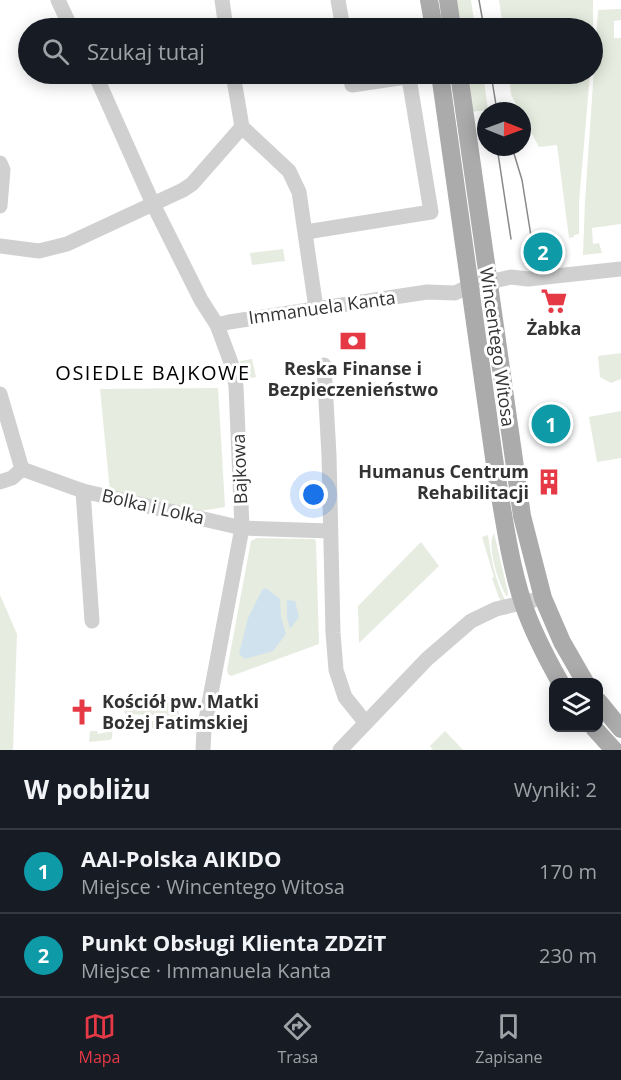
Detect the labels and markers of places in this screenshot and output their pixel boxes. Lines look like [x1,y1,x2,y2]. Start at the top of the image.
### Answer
pin: 2 [524,230,562,274]
supermarket icon: Żabka [539,286,569,316]
place label: Żabka [527,316,581,340]
bank icon: Reska Finanse i Bezpieczenieństwo [338,326,368,356]
place label: Reska Finanse i Bezpieczenieństwo [268,356,438,401]
pin: 1 [532,402,570,446]
place label: Humanus Centrum Rehabilitacji [358,459,529,504]
building icon: Humanus Centrum Rehabilitacji [534,467,564,497]
place label: Kościół pw. Matki Bożej Fatimskiej [102,689,259,734]
church icon: Kościół pw. Matki Bożej Fatimskiej [67,697,97,727]

